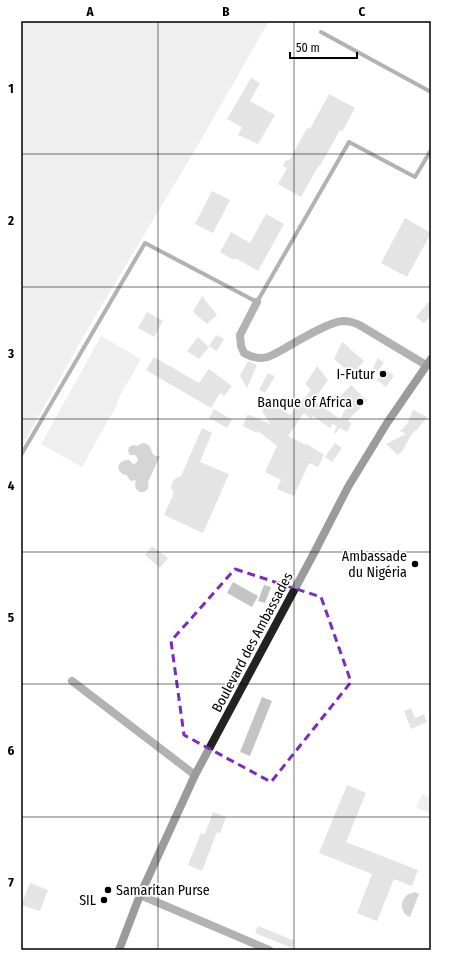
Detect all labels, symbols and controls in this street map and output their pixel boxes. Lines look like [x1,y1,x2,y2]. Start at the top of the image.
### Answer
text: A [85,4,94,19]
text: B [222,4,230,19]
text: C [359,4,366,19]
scale bar [290,34,357,60]
text: 50 m [296,41,320,55]
text: 1 [8,81,14,96]
text: 2 [7,213,14,228]
text: 3 [7,346,14,361]
place label: I-Futur [336,366,375,383]
marker: I-Futur [378,369,388,379]
place label: Banque of Africa [257,394,352,411]
marker: Banque of Africa [355,397,365,407]
text: 4 [8,478,15,493]
place label: Ambassade du Nigéria [342,548,407,581]
marker: Ambassade du Nigéria [410,559,420,569]
street label: Boulevard des Ambassades [208,569,297,715]
text: 5 [8,610,14,625]
text: 6 [8,743,15,758]
text: 7 [8,875,14,890]
place label: Samaritan Purse [116,882,210,899]
marker: Samaritan Purse [103,885,113,895]
place label: SIL [79,892,96,909]
marker: SIL [99,895,109,905]

